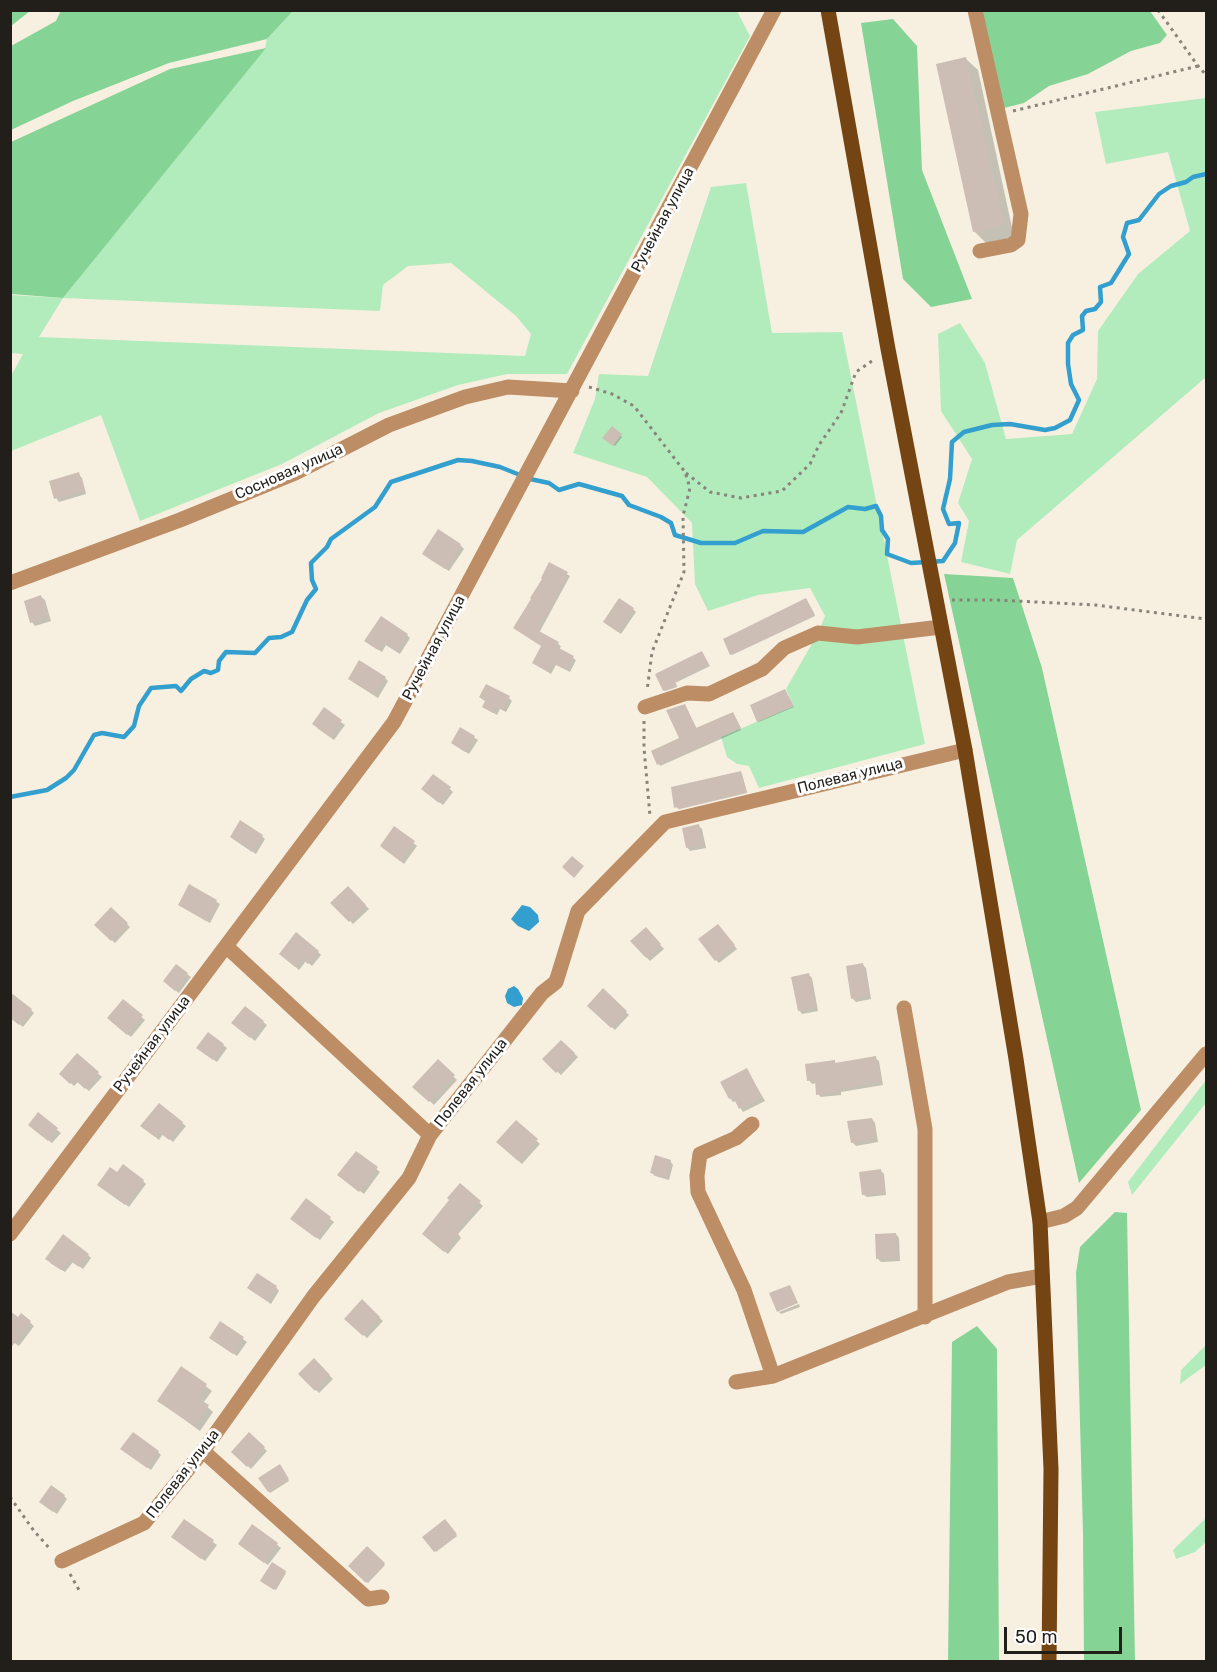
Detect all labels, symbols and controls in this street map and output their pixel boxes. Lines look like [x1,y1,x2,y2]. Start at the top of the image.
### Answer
street label: Ручейная улица [628,165,698,275]
street label: Сосновая улица [232,440,346,504]
street label: Ручейная улица [399,593,469,703]
street label: Полевая улица [795,754,905,798]
street label: Ручейная улица [110,992,194,1096]
street label: Полевая улица [431,1035,511,1131]
street label: Полевая улица [143,1426,223,1522]
scale bar [1007,1615,1126,1653]
text: 50 m [1015,1626,1058,1648]

